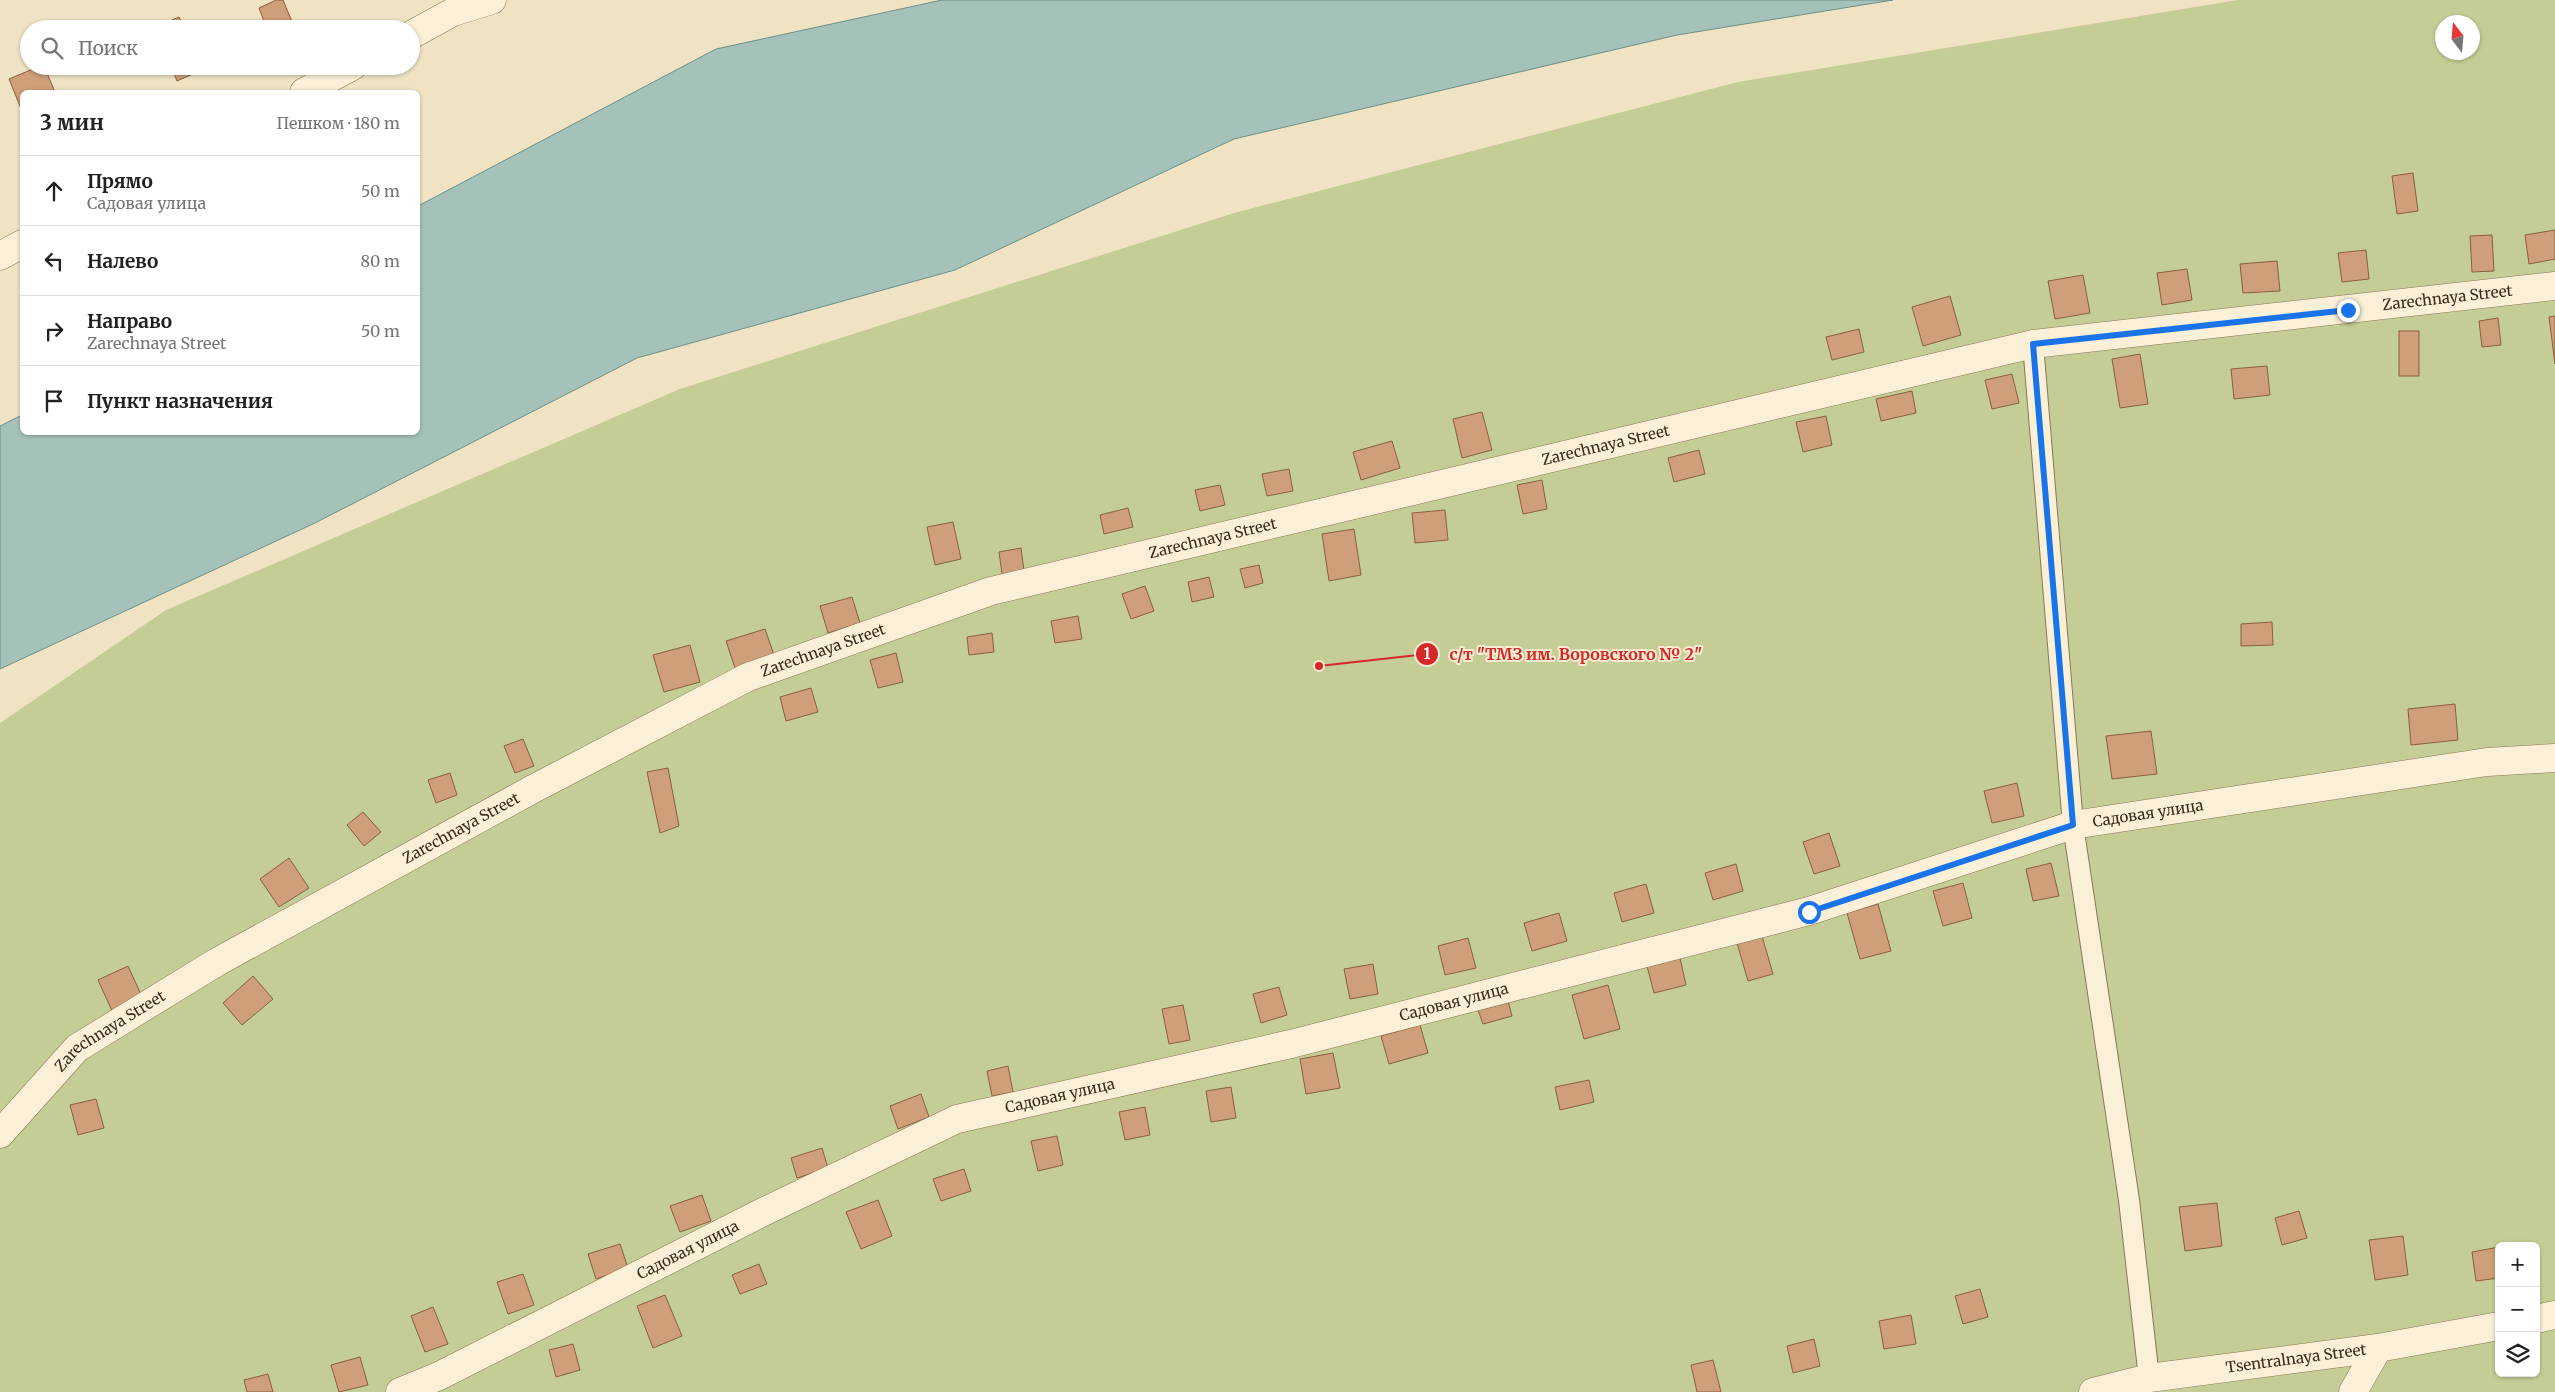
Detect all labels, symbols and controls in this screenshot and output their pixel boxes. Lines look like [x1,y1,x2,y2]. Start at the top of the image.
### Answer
north arrow [2435,15,2480,60]
search box [20,20,420,75]
icon: search [38,34,66,62]
text: Поиск [78,36,138,60]
text: 3 мин [40,109,104,136]
text: Пешком · 180 m [277,113,400,133]
text: Прямо [87,169,153,193]
icon: ahead [40,177,68,205]
text: 50 m [361,181,400,201]
text: Садовая улица [87,193,206,213]
icon: left [40,247,68,275]
text: Налево [87,249,158,273]
text: 80 m [361,251,400,271]
street label: Zarechnaya Street [2381,281,2513,314]
route end [2337,299,2360,322]
text: Направо [87,309,172,333]
icon: right [40,317,68,345]
text: 50 m [361,321,400,341]
text: Zarechnaya Street [87,333,226,353]
icon: arrive [40,387,68,415]
text: Пункт назначения [87,389,273,413]
street label: Zarechnaya Street [1540,420,1672,469]
street label: Zarechnaya Street [1147,514,1278,562]
street label: Zarechnaya Street [758,619,888,681]
callout: с/т "ТМЗ им. Воровского № 2" [1415,638,1713,669]
text: 1 [1424,644,1431,663]
text: с/т "ТМЗ им. Воровского № 2" [1450,644,1702,664]
street label: Zarechnaya Street [399,788,523,868]
street label: Садовая улица [2091,795,2205,831]
route start [1798,901,1821,924]
street label: Садовая улица [1397,979,1510,1025]
street label: Zarechnaya Street [50,986,169,1075]
street label: Садовая улица [1003,1074,1116,1117]
street label: Садовая улица [633,1216,742,1283]
map controls [2495,1242,2540,1377]
button: + [2495,1242,2540,1287]
button: − [2495,1287,2540,1332]
button: layers [2495,1332,2540,1377]
street label: Tsentralnaya Street [2225,1340,2367,1377]

